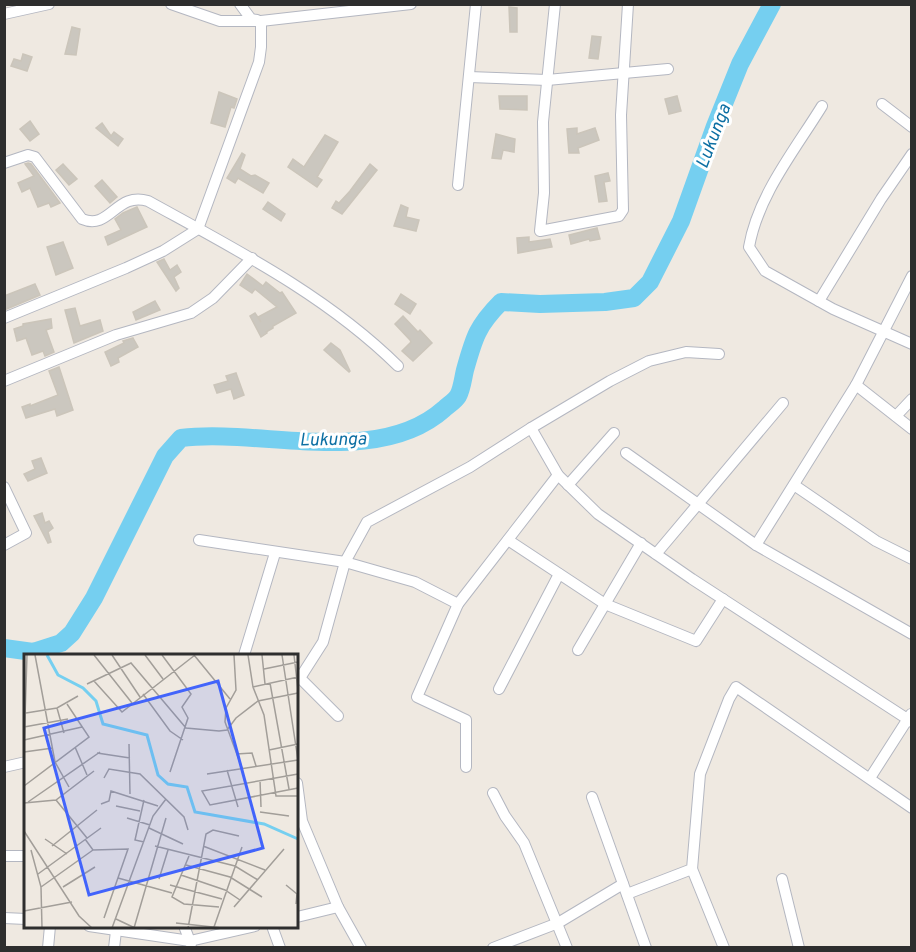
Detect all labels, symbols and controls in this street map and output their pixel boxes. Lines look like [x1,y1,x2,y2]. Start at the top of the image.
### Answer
water label: Lukunga [692,100,737,172]
water label: Lukunga [299,428,367,453]
inset map [24,654,298,928]

